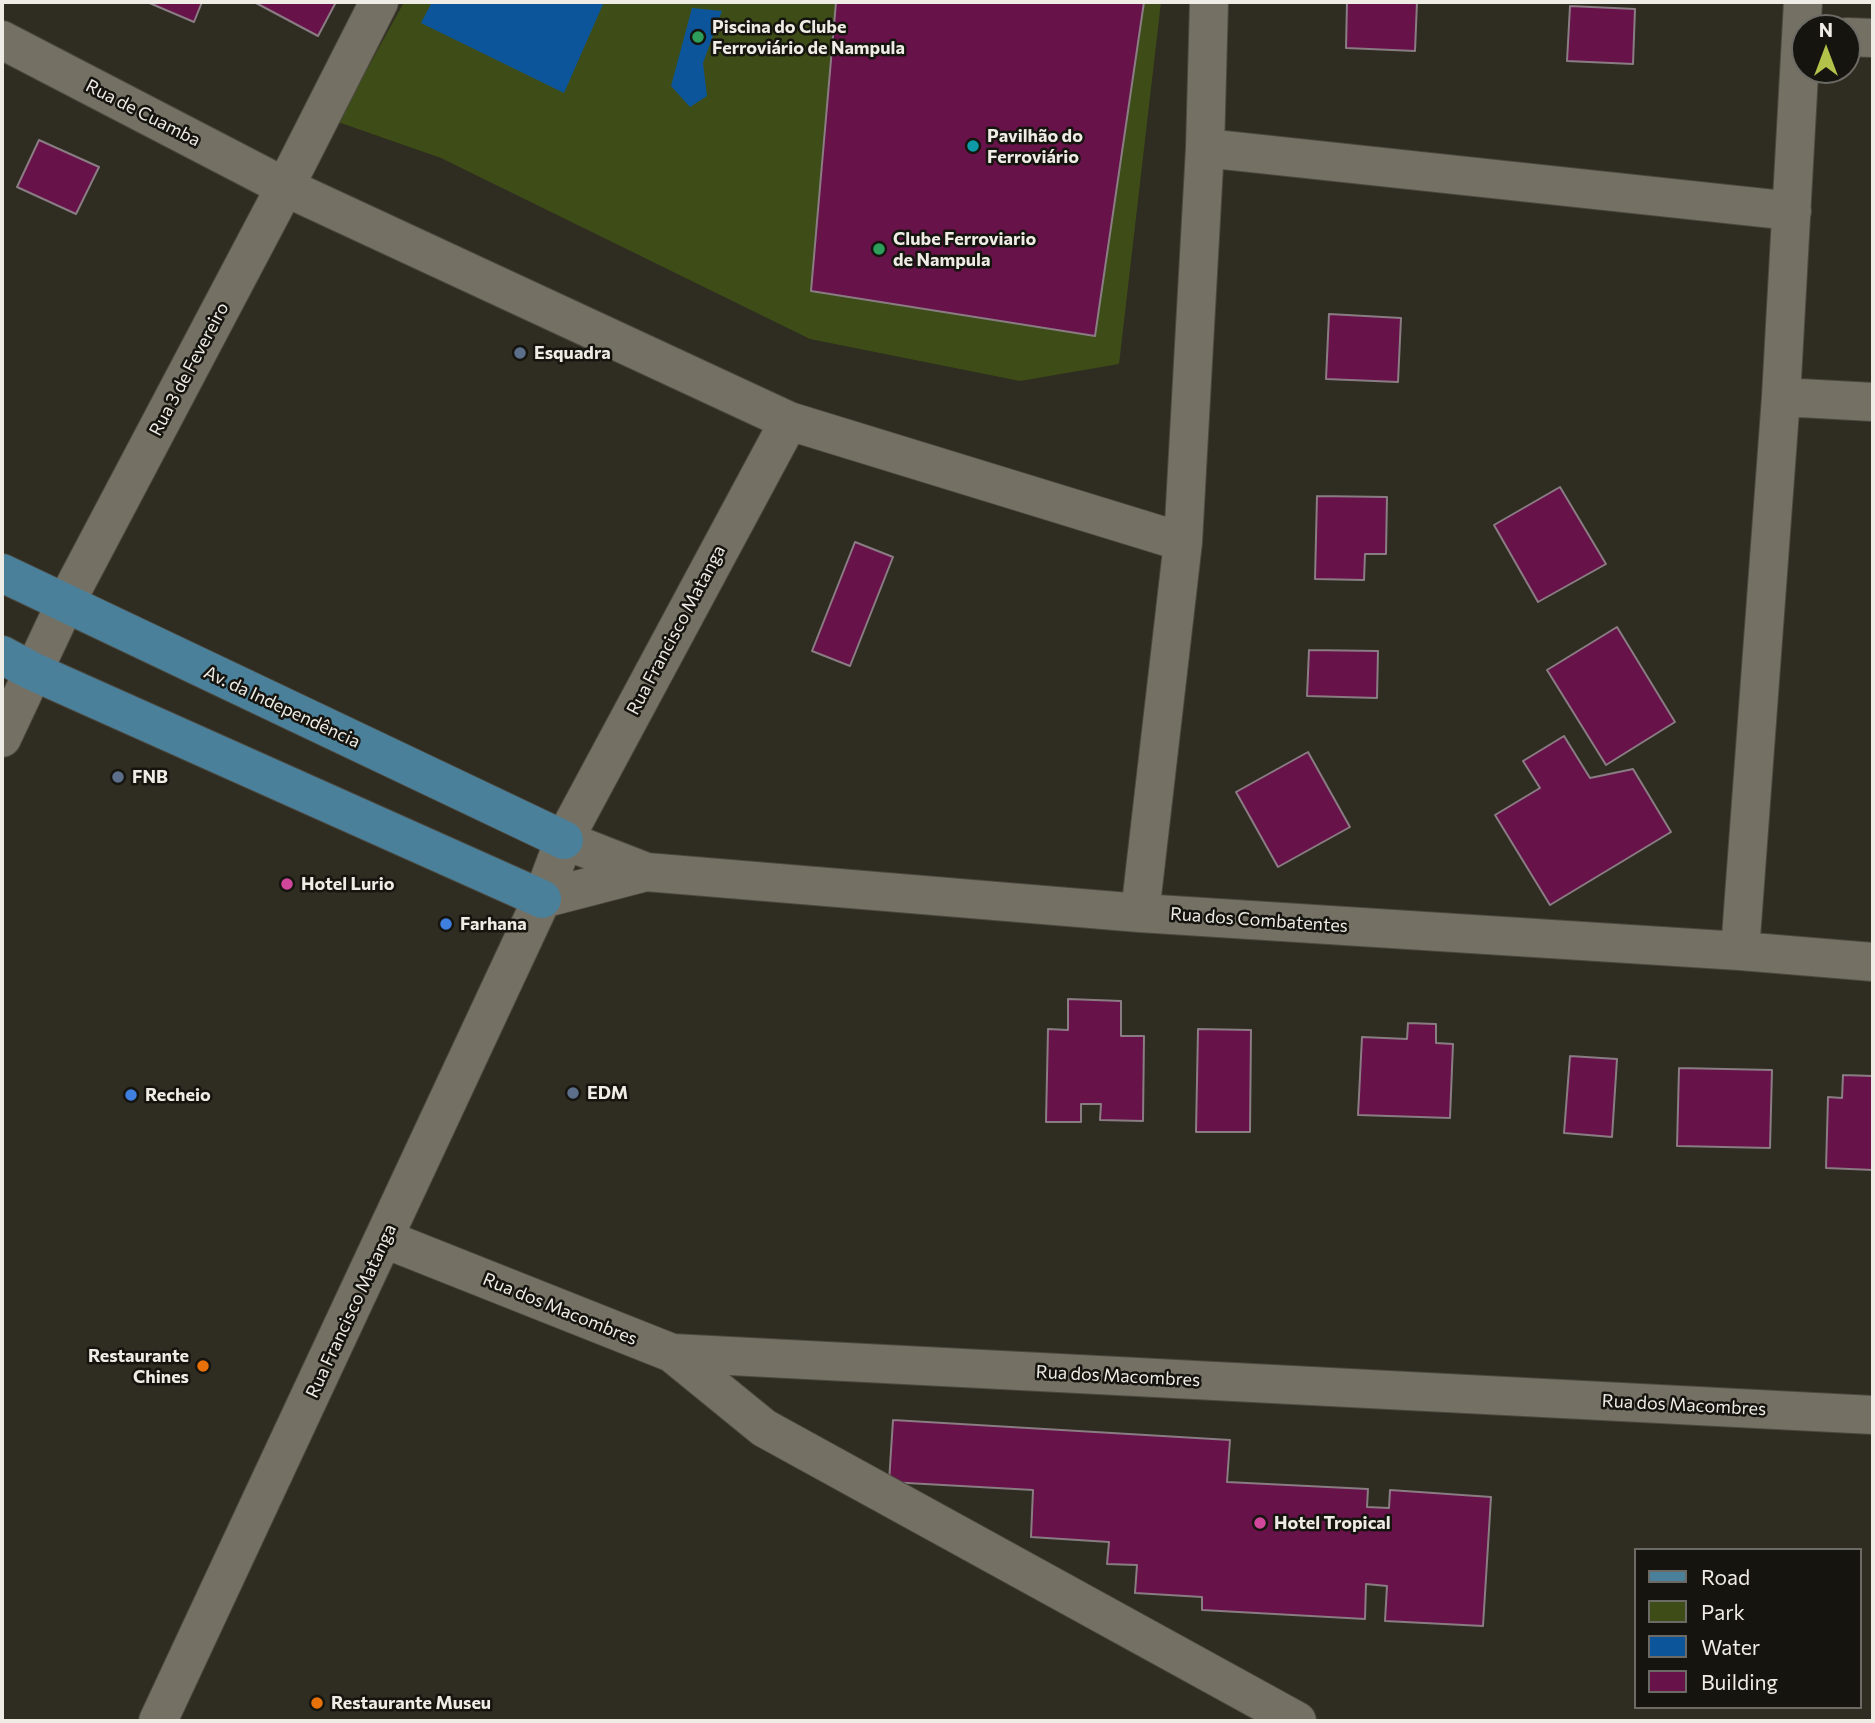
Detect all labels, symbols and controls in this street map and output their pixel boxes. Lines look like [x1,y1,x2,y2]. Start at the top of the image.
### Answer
north arrow [1791,14,1861,84]
place label: Piscina do Clube Ferroviário de Nampula [712,16,905,58]
text: N [1819,18,1833,41]
marker: Piscina do Clube Ferroviário de Nampula [690,29,706,45]
street label: Rua de Cuamba [82,75,204,151]
place label: Pavilhão do Ferroviário [987,125,1083,168]
marker: Pavilhão do Ferroviário [965,138,981,154]
place label: Clube Ferroviario de Nampula [893,228,1036,270]
marker: Clube Ferroviario de Nampula [871,241,887,257]
street label: Rua 3 de Fevereiro [145,299,233,439]
place label: Esquadra [534,342,611,364]
marker: Esquadra [512,345,528,361]
street label: Rua Francisco Matanga [622,541,730,719]
street label: Av. da Independência [200,661,364,753]
place label: FNB [132,766,168,788]
marker: FNB [110,769,126,785]
place label: Hotel Lurio [301,873,394,895]
marker: Hotel Lurio [279,876,295,892]
street label: Rua dos Combatentes [1169,903,1349,937]
place label: Farhana [460,913,527,935]
marker: Farhana [438,916,454,932]
place label: EDM [587,1082,628,1104]
place label: Recheio [145,1084,211,1106]
marker: EDM [565,1085,581,1101]
marker: Recheio [123,1087,139,1103]
street label: Rua Francisco Matanga [301,1221,401,1401]
street label: Rua dos Macombres [480,1268,640,1350]
place label: Restaurante Chines [88,1345,189,1388]
marker: Restaurante Chines [195,1358,211,1374]
street label: Rua dos Macombres [1035,1361,1201,1391]
street label: Rua dos Macombres [1601,1390,1767,1420]
place label: Hotel Tropical [1274,1512,1391,1534]
marker: Hotel Tropical [1252,1515,1268,1531]
legend [1633,1548,1861,1709]
text: Road [1701,1564,1750,1589]
text: Park [1701,1599,1745,1624]
text: Water [1701,1634,1760,1659]
text: Building [1701,1669,1778,1694]
place label: Restaurante Museu [331,1692,491,1714]
marker: Restaurante Museu [309,1695,325,1711]

